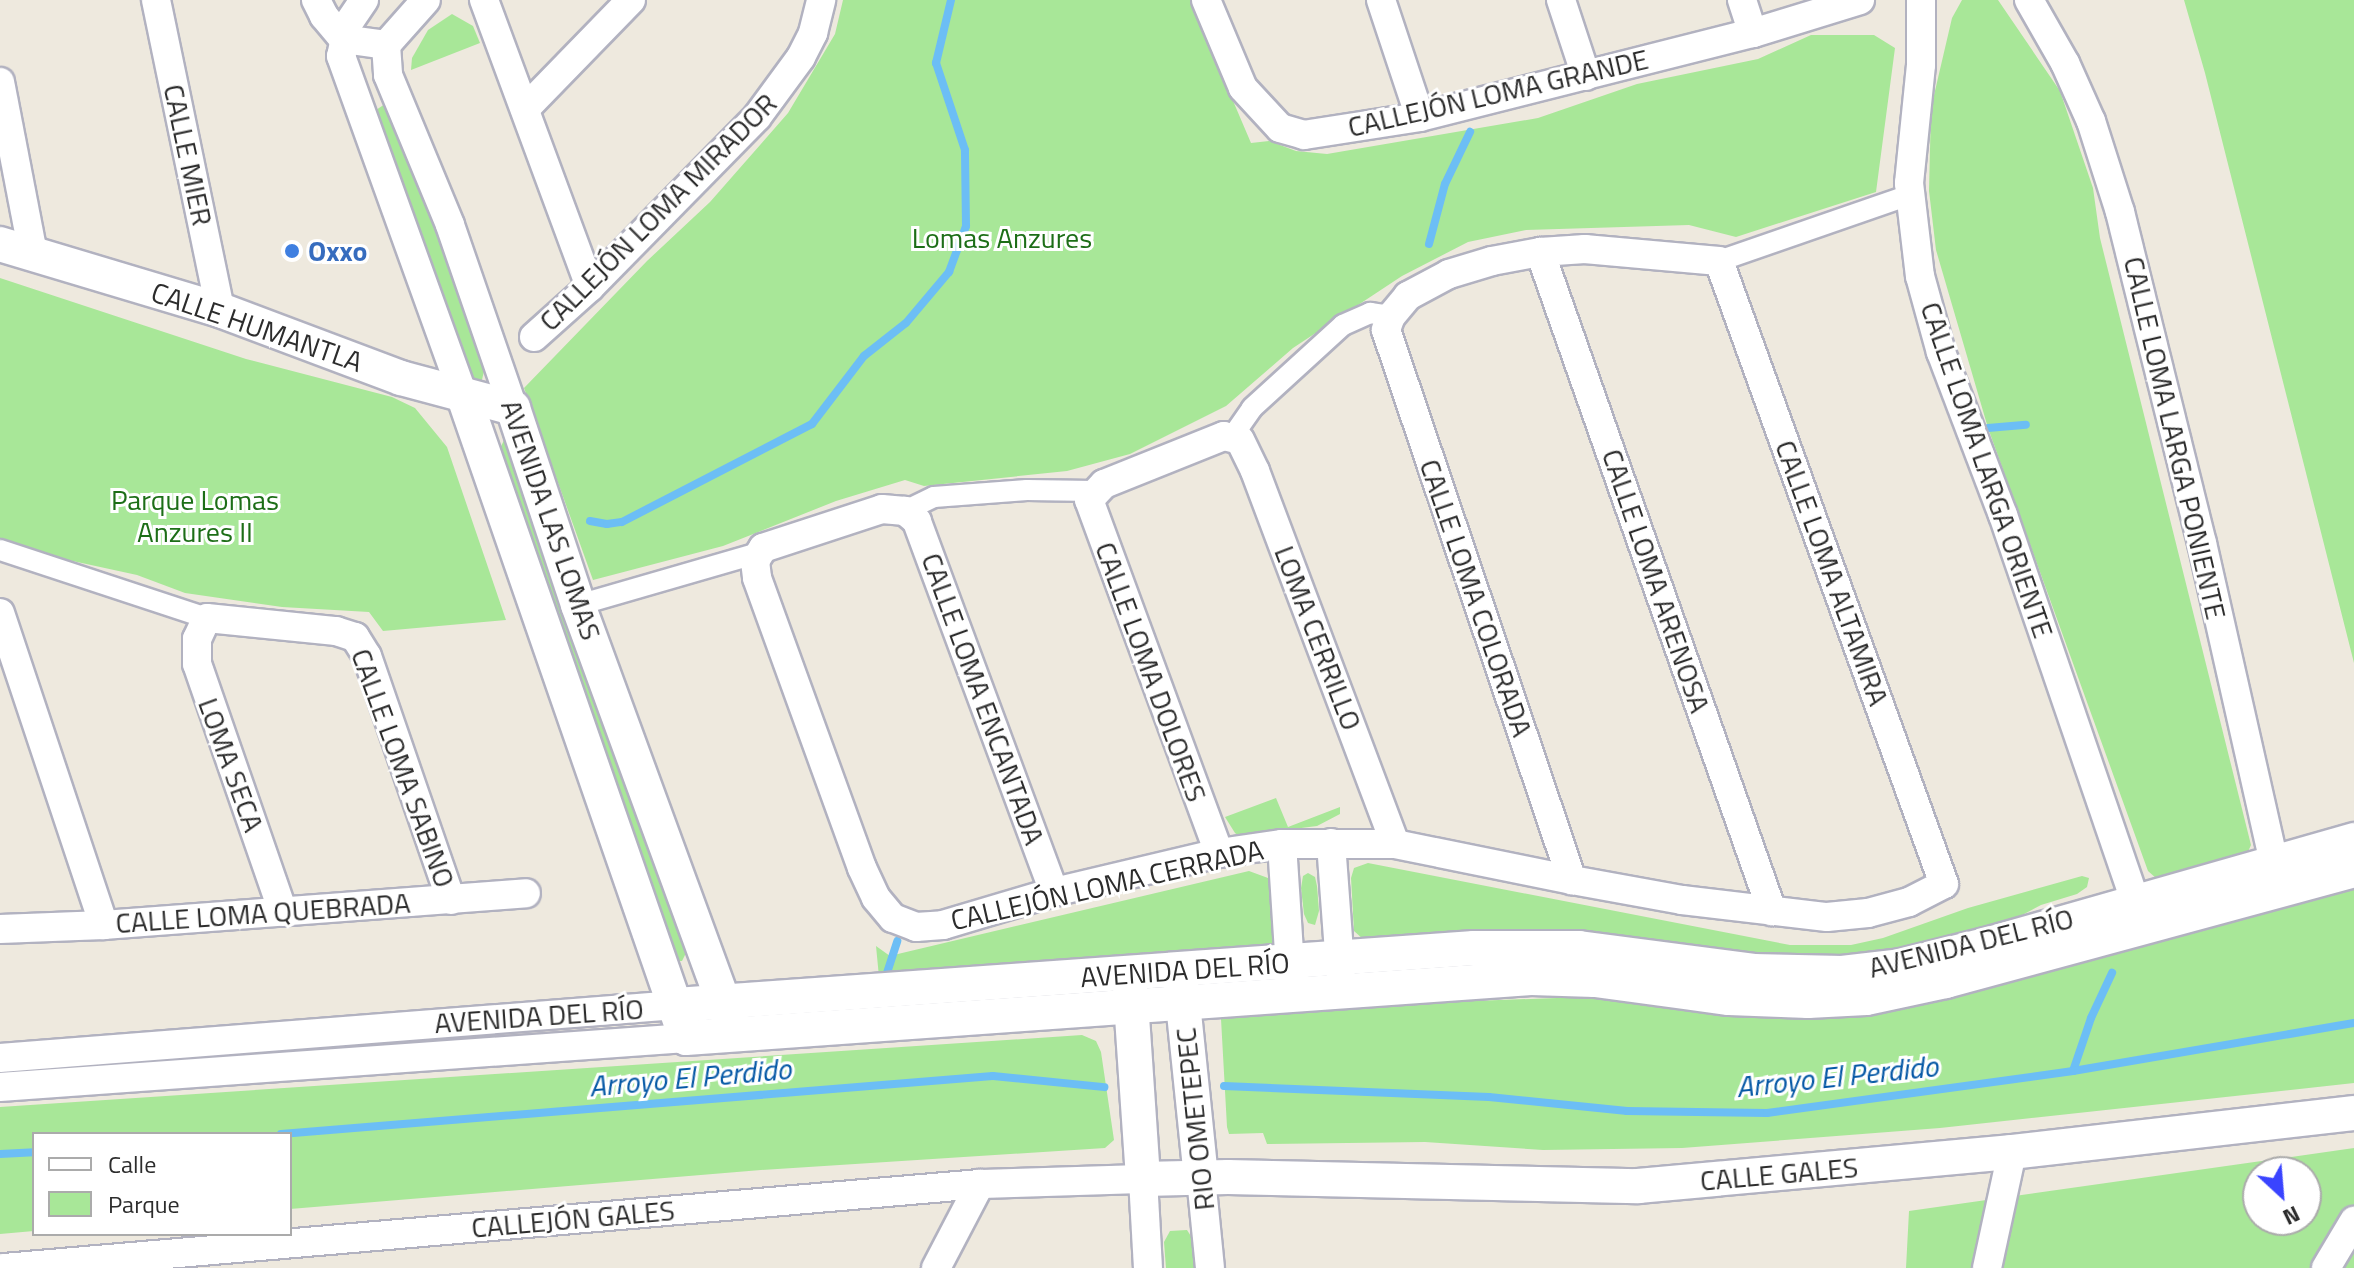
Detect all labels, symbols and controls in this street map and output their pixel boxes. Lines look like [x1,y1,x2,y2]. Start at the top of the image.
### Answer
street label: CALLEJÓN LOMA GRANDE [1345,42,1651,144]
street label: CALLE MIER [157,81,219,229]
street label: CALLEJÓN LOMA MIRADOR [532,86,784,338]
park label: Lomas Anzures [912,221,1092,255]
place label: Oxxo [308,234,367,268]
marker: Oxxo [283,242,301,260]
street label: CALLE LOMA LARGA PONIENTE [2117,253,2233,623]
street label: CALLE HUMANTLA [147,275,367,379]
street label: CALLE LOMA LARGA ORIENTE [1914,298,2060,642]
street label: AVENIDA LAS LOMAS [494,396,608,644]
street label: CALLE LOMA ALTAMIRA [1768,436,1896,710]
street label: CALLE LOMA ARENOSA [1595,445,1717,717]
street label: CALLE LOMA COLORADA [1413,455,1539,741]
park label: Parque Lomas Anzures II [111,483,279,549]
street label: CALLE LOMA DOLORES [1088,538,1214,806]
street label: LOMA CERRILLO [1267,541,1369,735]
street label: CALLE LOMA ENCANTADA [915,549,1051,849]
street label: CALLE LOMA SABINO [344,644,462,892]
street label: LOMA SECA [191,693,271,837]
street label: CALLEJÓN LOMA CERRADA [947,833,1267,937]
street label: CALLE LOMA QUEBRADA [114,886,412,940]
street label: AVENIDA DEL RÍO [1865,901,2077,985]
street label: AVENIDA DEL RÍO [1079,946,1291,994]
street label: AVENIDA DEL RÍO [433,992,645,1040]
street label: RIO OMETEPEC [1169,1026,1221,1212]
water label: Arroyo El Perdido [1734,1047,1940,1105]
water label: Arroyo El Perdido [587,1050,793,1104]
legend [32,1132,292,1236]
text: Calle [108,1146,156,1182]
street label: CALLE GALES [1699,1150,1859,1198]
north arrow [2242,1156,2322,1236]
text: Parque [108,1186,180,1222]
street label: CALLEJÓN GALES [470,1193,676,1245]
text: N [2277,1197,2306,1234]

